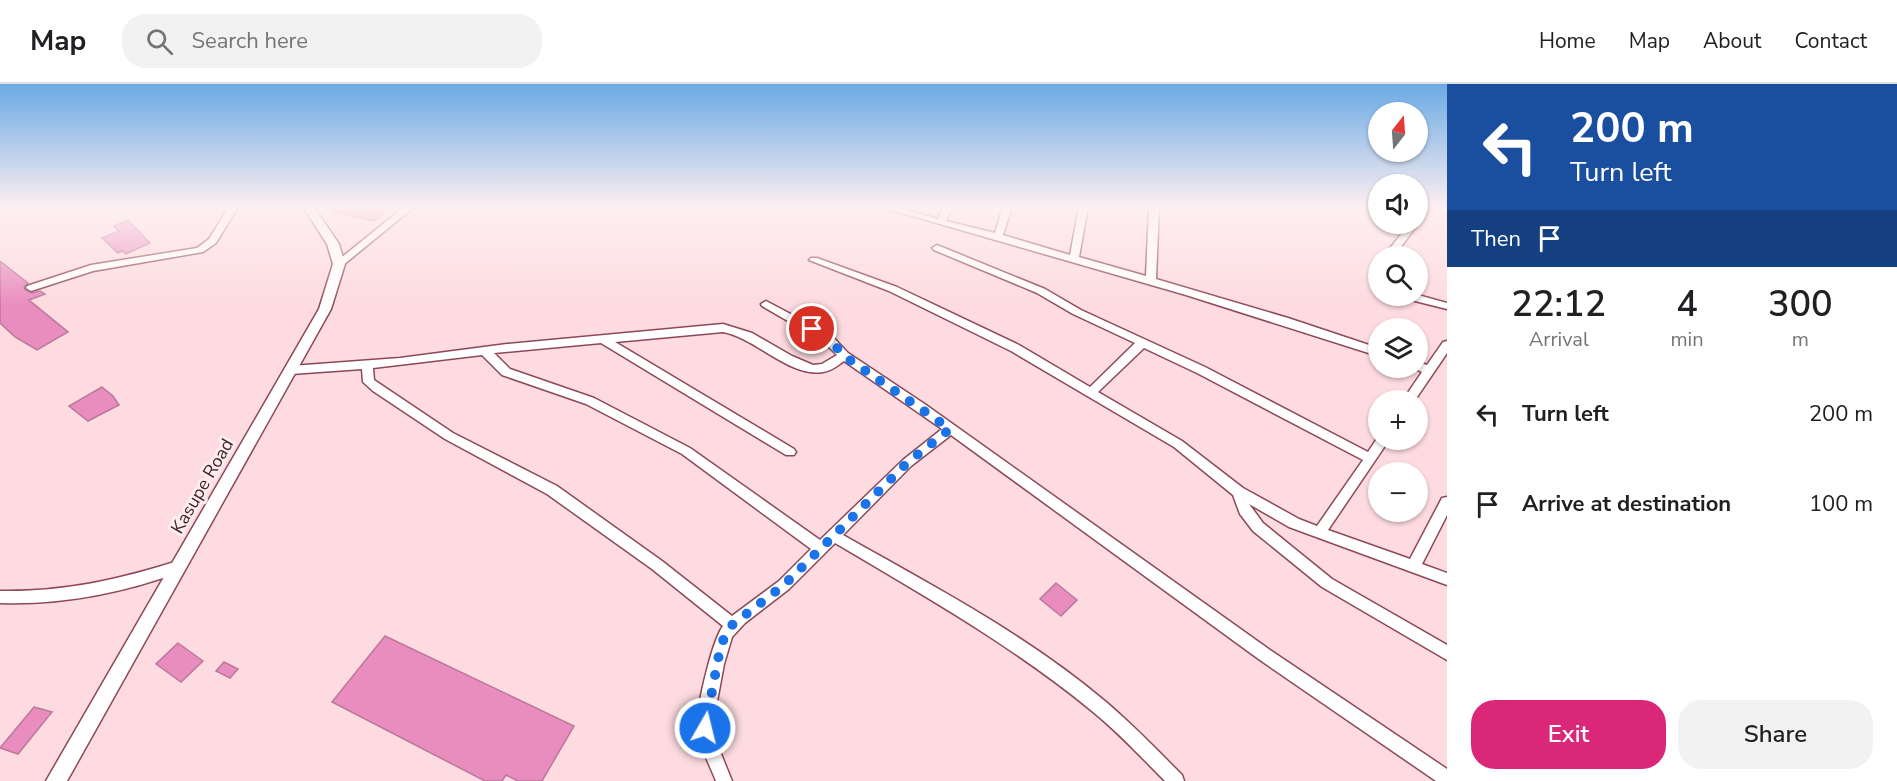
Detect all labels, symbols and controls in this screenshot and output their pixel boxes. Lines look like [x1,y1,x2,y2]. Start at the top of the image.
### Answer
search box [122,14,542,68]
text: Map [30,22,86,60]
icon: search [143,25,176,58]
text: Search here [191,26,308,56]
text: Home [1539,27,1596,55]
text: Map [1629,27,1670,55]
text: About [1703,27,1761,55]
text: Contact [1794,27,1867,55]
text: 200 m [1570,100,1694,157]
north arrow [1368,102,1428,162]
map controls [1368,102,1428,522]
icon: left [1471,108,1549,186]
text: Turn left [1570,154,1671,191]
button: sound [1368,174,1428,234]
icon: arrive [1533,222,1566,255]
text: Then [1471,224,1521,254]
button: search [1368,246,1428,306]
text: 22:12 [1511,280,1606,329]
text: 4 [1676,280,1698,329]
text: 300 [1768,280,1833,329]
pin [786,303,837,354]
icon: arrive [795,312,828,345]
button: layers [1368,318,1428,378]
text: Arrival [1529,326,1589,353]
text: min [1671,326,1704,353]
text: m [1792,326,1809,353]
button: + [1368,390,1428,450]
icon: left [1471,398,1504,431]
text: Turn left [1522,399,1609,429]
text: 200 m [1809,399,1873,429]
street label: Kasupe Road [165,434,239,538]
button: − [1368,462,1428,522]
icon: arrive [1471,488,1504,521]
text: Arrive at destination [1522,489,1731,519]
text: 100 m [1809,489,1873,519]
position arrow [673,696,737,760]
button: Exit [1471,700,1666,769]
button: Share [1678,700,1873,769]

